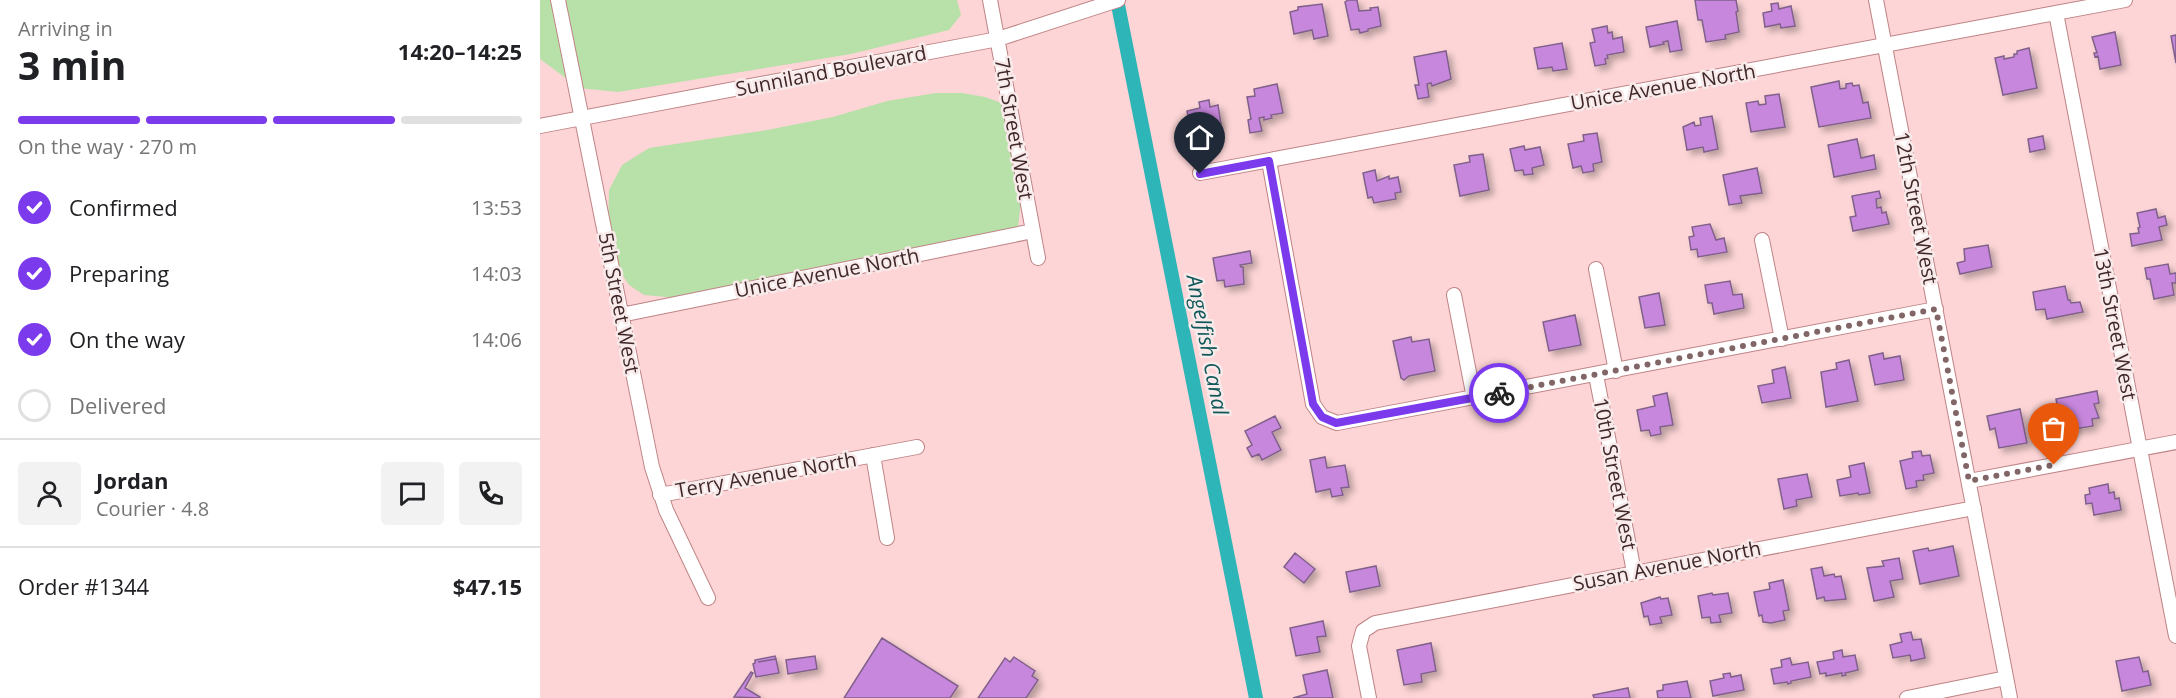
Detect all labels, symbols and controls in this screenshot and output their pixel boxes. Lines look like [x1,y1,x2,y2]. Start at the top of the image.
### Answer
text: Arriving in [18,15,113,42]
text: 14:20–14:25 [398,36,522,66]
text: 3 min [18,38,126,91]
street label: Sunniland Boulevard [733,39,929,102]
street label: 7th Street West [989,56,1040,202]
street label: Unice Avenue North [1568,57,1758,116]
pin [1174,112,1225,174]
icon: home [1183,121,1216,154]
street label: 12th Street West [1888,129,1945,286]
text: On the way · 270 m [18,133,197,160]
icon: check [18,191,51,224]
text: Confirmed [69,192,178,222]
text: 13:53 [471,194,522,221]
street label: 5th Street West [593,230,646,376]
street label: Unice Avenue North [732,241,921,304]
street label: 13th Street West [2087,245,2144,402]
icon: check [18,257,51,290]
text: Preparing [69,258,169,288]
text: 14:03 [471,260,522,287]
water label: Angelfish Canal [1180,270,1235,418]
icon: check [18,323,51,356]
text: On the way [69,324,185,354]
text: 14:06 [471,326,522,353]
courier [1469,363,1529,423]
icon: bike [1483,377,1516,410]
text: Delivered [69,390,167,420]
street label: 10th Street West [1587,395,1644,552]
pin [2028,403,2079,465]
icon: bag [2037,412,2070,445]
street label: Terry Avenue North [673,445,859,504]
button: person [18,462,81,525]
button: chat [381,462,444,525]
button: phone [459,462,522,525]
text: Jordan [96,465,169,495]
text: Courier · 4.8 [96,495,209,522]
street label: Susan Avenue North [1571,534,1763,597]
text: Order #1344 [18,571,149,601]
text: $47.15 [453,571,522,601]

